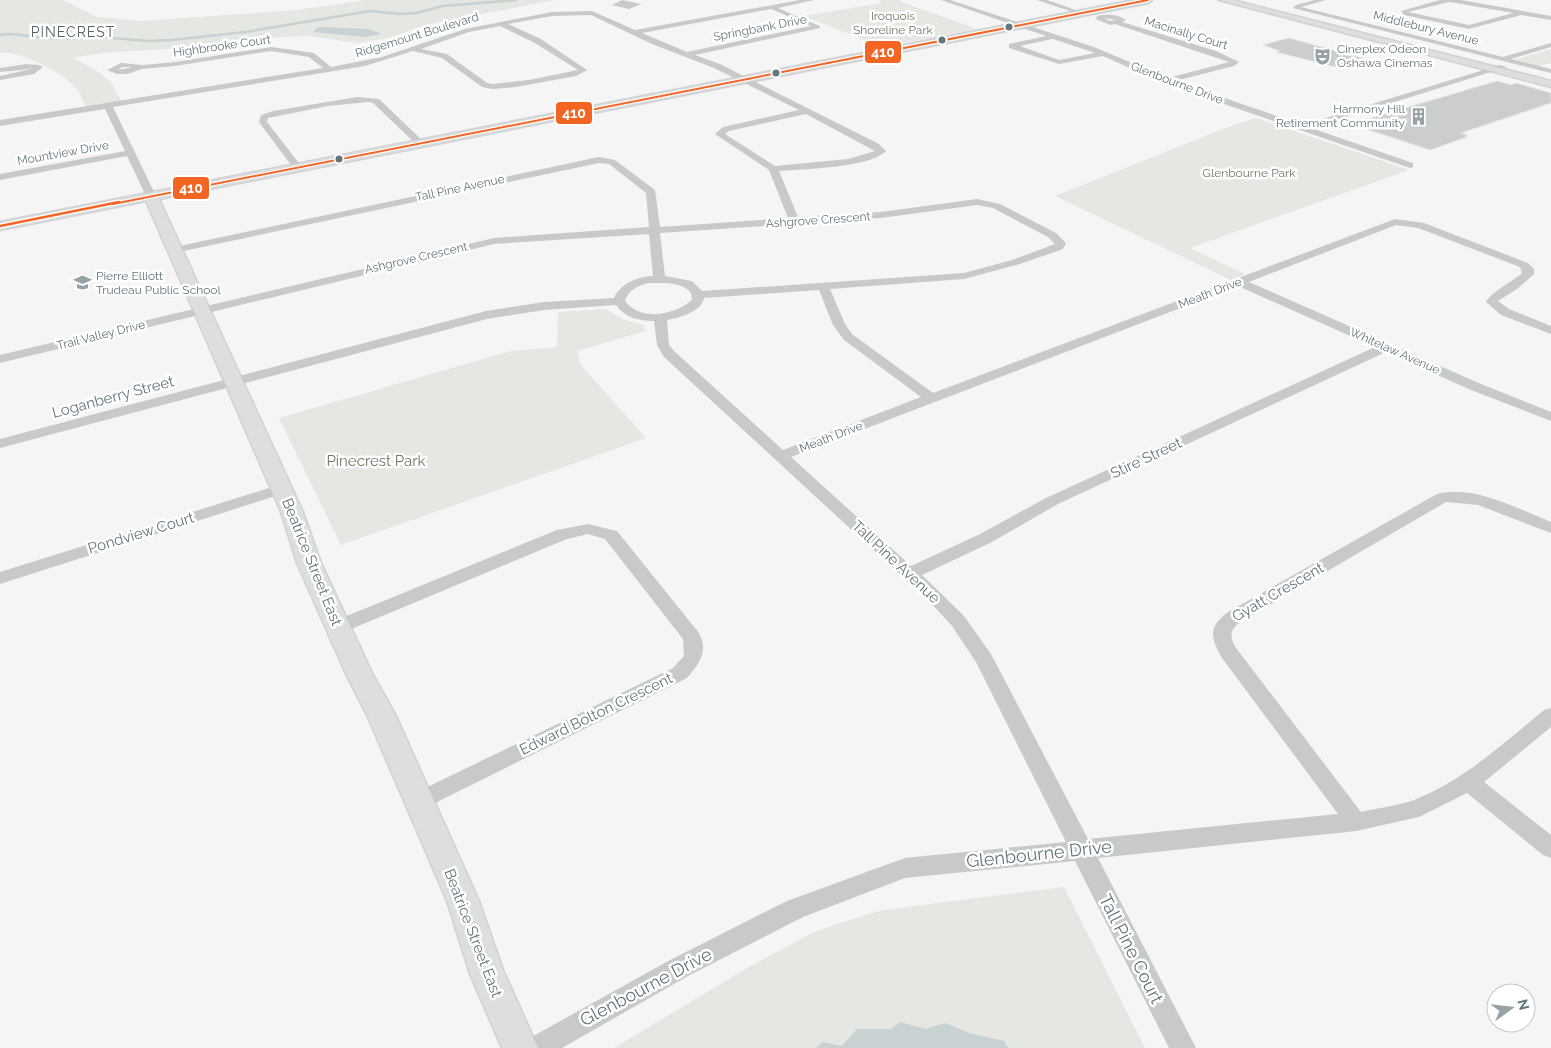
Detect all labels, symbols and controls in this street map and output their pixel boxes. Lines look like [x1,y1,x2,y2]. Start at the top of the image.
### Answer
street label: Middlebury Avenue [1372,8,1480,48]
park label: Iroquois Shoreline Park [853,9,934,37]
street label: Ridgemount Boulevard [354,10,480,60]
street label: Springbank Drive [712,12,808,44]
street label: Macinally Court [1143,14,1229,52]
unlabelled marker [1004,22,1014,32]
district label: PINECREST [31,24,115,40]
street label: Highbrooke Court [172,32,272,60]
unlabelled marker [937,35,947,45]
line badge: 410 [864,40,902,64]
place label: Cineplex Odeon Oshawa Cinemas [1337,42,1433,70]
text: 410 [871,44,895,60]
theatre icon: Cineplex Odeon Oshawa Cinemas [1313,46,1333,66]
street label: Glenbourne Drive [1129,59,1225,107]
unlabelled marker [771,68,781,78]
line badge: 410 [555,101,593,125]
place label: Harmony Hill Retirement Community [1276,102,1406,130]
text: 410 [562,105,586,121]
building icon: Harmony Hill Retirement Community [1409,106,1429,126]
street label: Mountview Drive [16,138,110,168]
unlabelled marker [334,154,344,164]
park label: Glenbourne Park [1202,166,1296,180]
street label: Tall Pine Avenue [414,172,506,204]
line badge: 410 [172,176,210,200]
text: 410 [179,180,203,196]
street label: Ashgrove Crescent [765,209,871,231]
street label: Ashgrove Crescent [363,239,469,277]
place label: Pierre Elliott Trudeau Public School [96,269,221,297]
school or university icon: Pierre Elliott Trudeau Public School [72,273,92,293]
street label: Meath Drive [1176,275,1244,311]
street label: Trail Valley Drive [55,317,147,353]
street label: Whitelaw Avenue [1348,325,1442,377]
street label: Loganberry Street [50,372,176,422]
street label: Meath Drive [797,419,865,455]
street label: Stire Street [1108,434,1184,482]
park label: Pinecrest Park [327,452,426,470]
street label: Beatrice Street East [278,495,346,629]
street label: Pondview Court [86,508,196,558]
street label: Tall Pine Avenue [848,517,944,607]
street label: Gyatt Crescent [1229,559,1327,625]
street label: Edward Bolton Crescent [517,669,675,759]
street label: Glenbourne Drive [965,835,1113,872]
street label: Beatrice Street East [440,866,506,1000]
street label: Tall Pine Court [1095,891,1168,1007]
street label: Glenbourne Drive [576,943,716,1030]
north arrow [1486,983,1536,1033]
text: N [1514,997,1533,1012]

